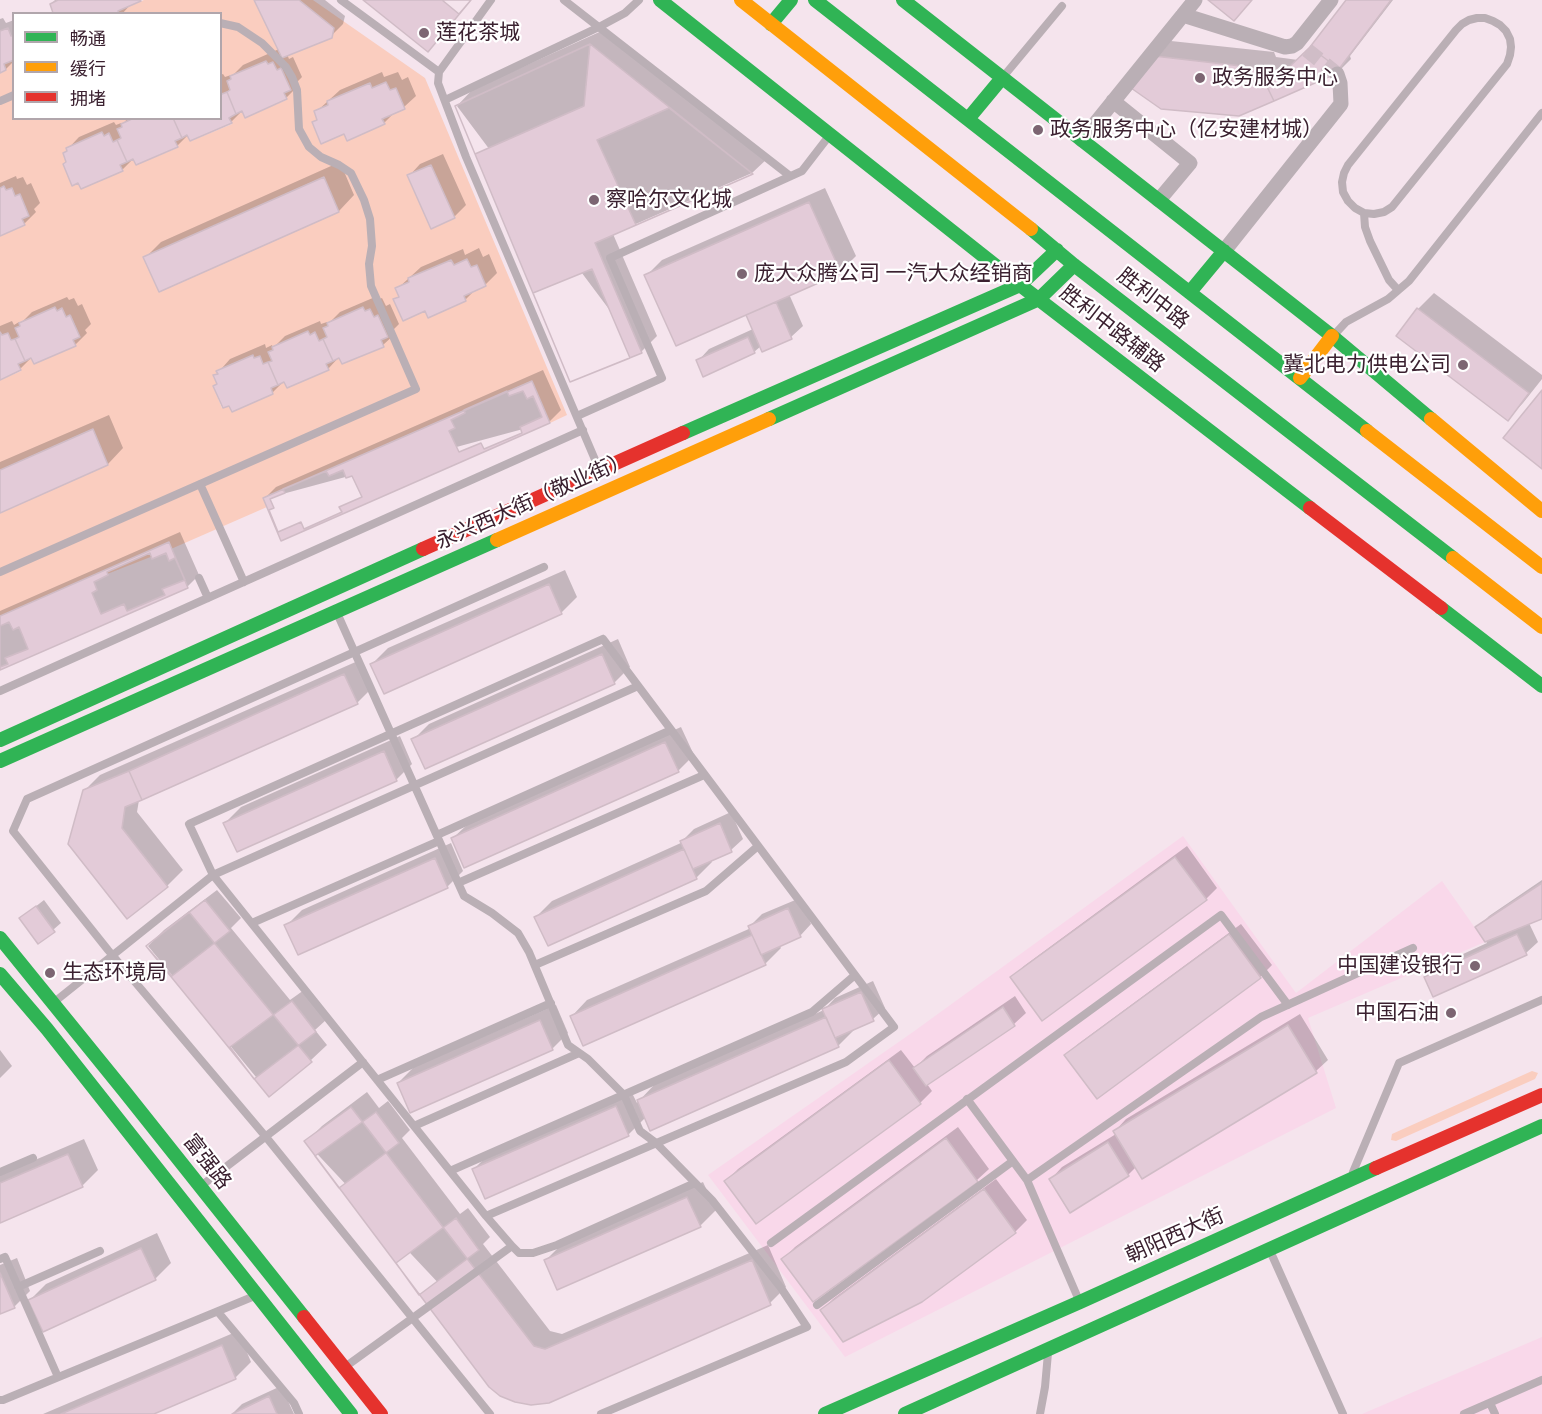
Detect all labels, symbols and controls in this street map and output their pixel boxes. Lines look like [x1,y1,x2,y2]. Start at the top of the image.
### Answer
legend [12,12,222,120]
place label: 莲花茶城 [436,20,520,46]
marker: 莲花茶城 [417,26,431,40]
text: 畅通 [70,28,106,50]
text: 缓行 [70,58,106,80]
place label: 政务服务中心 [1212,65,1338,91]
marker: 政务服务中心 [1193,71,1207,85]
text: 拥堵 [70,88,106,110]
place label: 政务服务中心（亿安建材城） [1050,117,1323,143]
marker: 政务服务中心（亿安建材城） [1031,123,1045,137]
place label: 察哈尔文化城 [606,187,732,213]
marker: 察哈尔文化城 [587,193,601,207]
place label: 庞大众腾公司 一汽大众经销商 [754,261,1033,287]
street label: 胜利中路 [1112,263,1194,335]
marker: 庞大众腾公司 一汽大众经销商 [735,267,749,281]
street label: 胜利中路辅路 [1055,280,1169,378]
place label: 冀北电力供电公司 [1283,352,1451,378]
marker: 冀北电力供电公司 [1456,358,1470,372]
street label: 永兴西大街（敬业街） [432,447,634,555]
place label: 中国建设银行 [1337,953,1463,979]
marker: 中国建设银行 [1468,959,1482,973]
place label: 生态环境局 [62,960,167,986]
marker: 生态环境局 [43,966,57,980]
place label: 中国石油 [1355,1000,1439,1026]
marker: 中国石油 [1444,1006,1458,1020]
street label: 富强路 [178,1129,236,1195]
street label: 朝阳西大街 [1122,1203,1228,1269]

